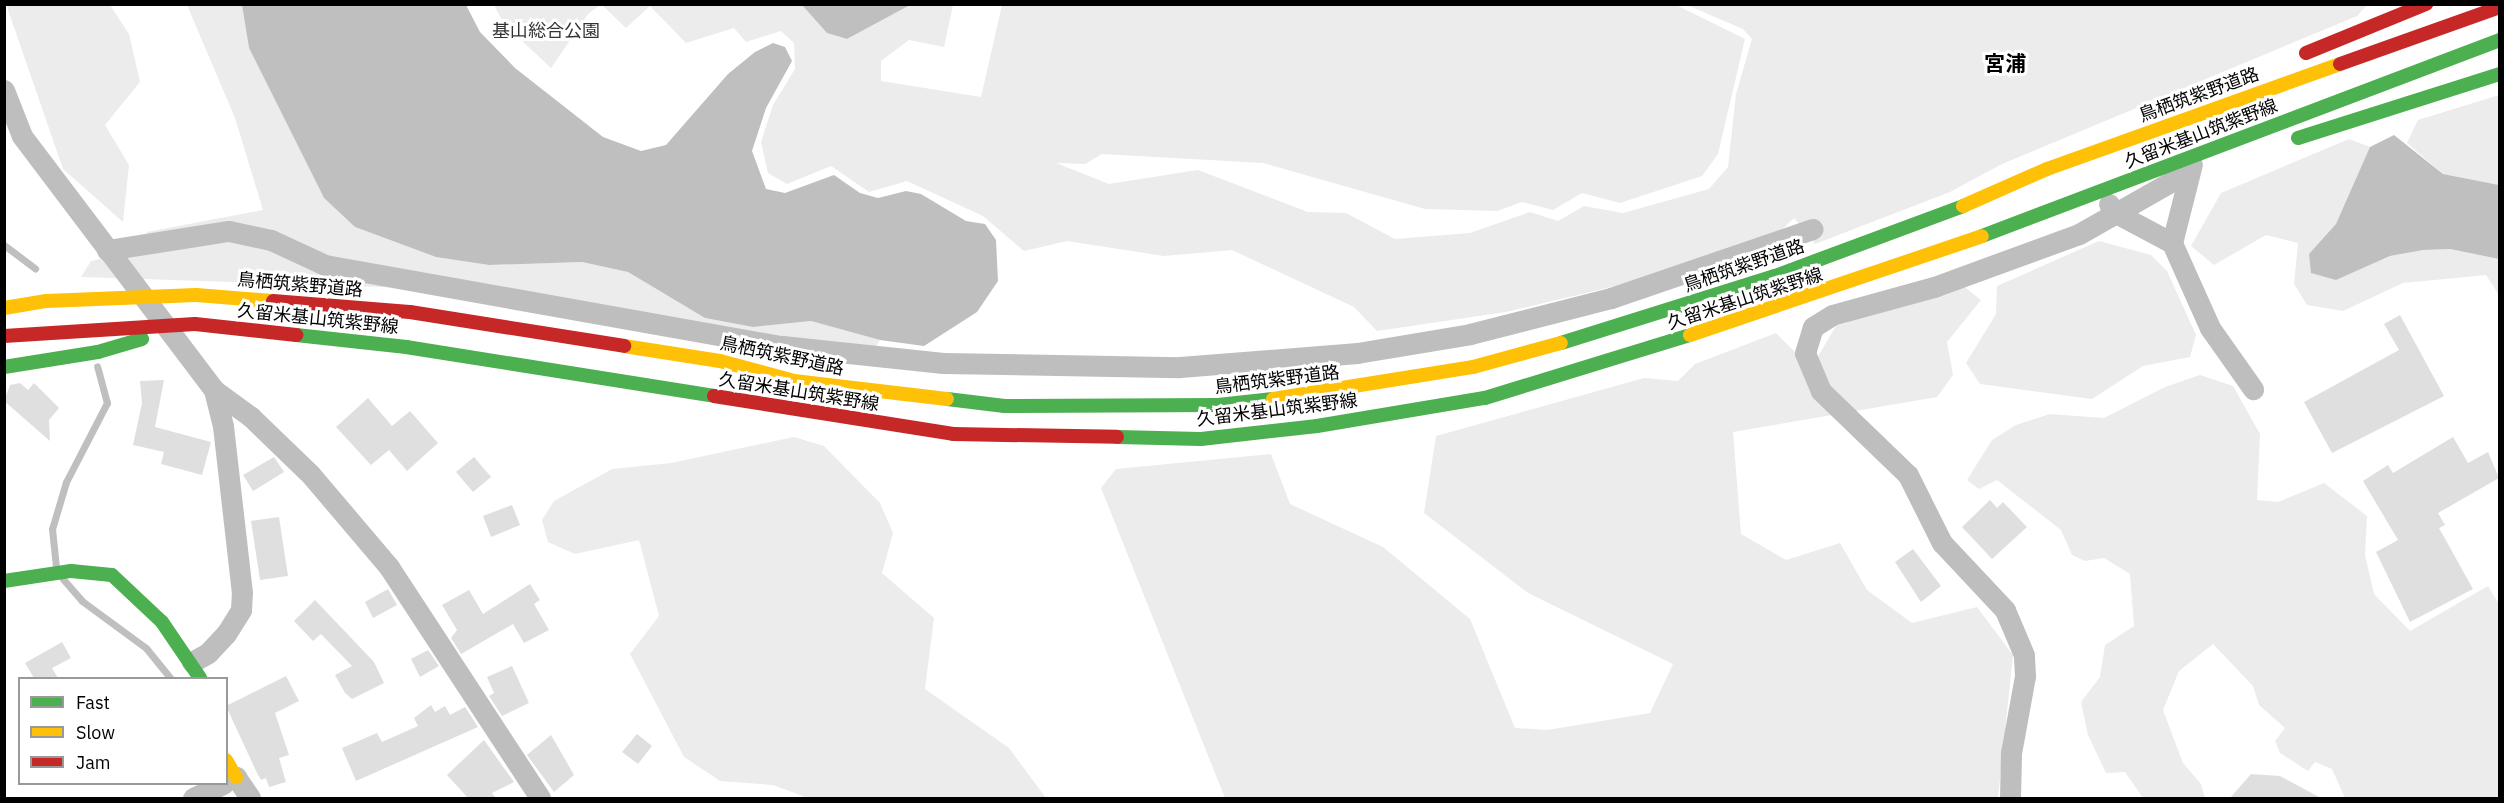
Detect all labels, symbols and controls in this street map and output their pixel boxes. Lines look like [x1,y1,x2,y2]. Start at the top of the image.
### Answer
park label: 基山総合公園 [492,20,600,42]
district label: 宮浦 [1984,50,2026,76]
street label: 鳥栖筑紫野道路 [2136,63,2262,127]
street label: 久留米基山筑紫野線 [2122,95,2280,173]
street label: 鳥栖筑紫野道路 [1681,235,1807,297]
street label: 久留米基山筑紫野線 [1665,264,1825,334]
street label: 鳥栖筑紫野道路 [236,269,364,301]
street label: 久留米基山筑紫野線 [236,300,400,338]
street label: 鳥栖筑紫野道路 [718,332,846,380]
street label: 鳥栖筑紫野道路 [1213,362,1341,398]
street label: 久留米基山筑紫野線 [717,369,881,415]
street label: 久留米基山筑紫野線 [1195,389,1359,431]
legend [18,677,228,785]
text: Fast [76,691,110,714]
text: Slow [76,721,115,744]
text: Jam [76,751,111,774]

